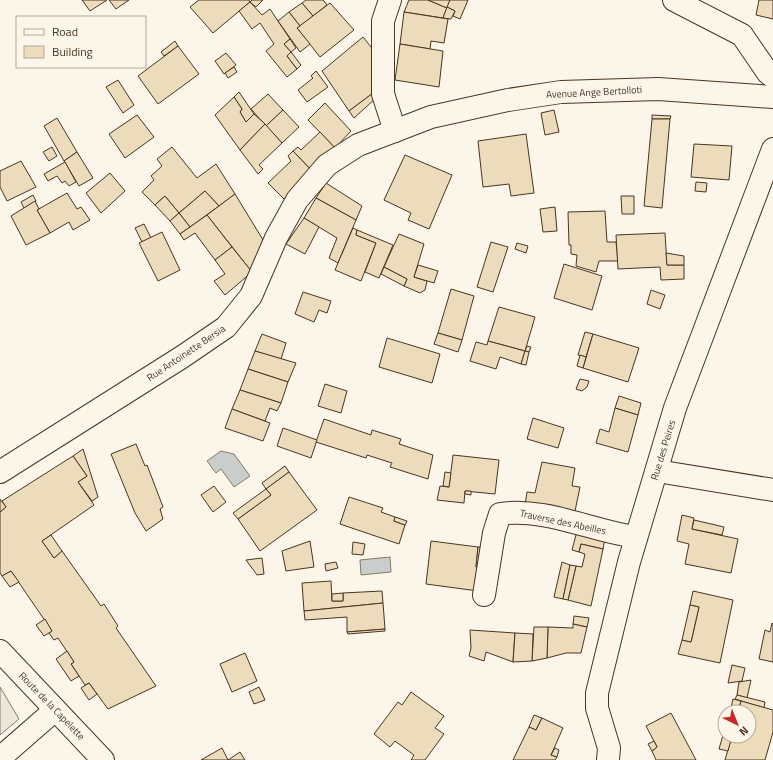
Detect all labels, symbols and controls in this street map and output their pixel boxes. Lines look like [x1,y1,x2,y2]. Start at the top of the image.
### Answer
legend [16,16,146,68]
text: Road [52,22,78,41]
text: Building [52,42,93,61]
street label: Avenue Ange Bertolloti [546,82,642,102]
street label: Rue Antoinette Bersia [144,321,228,385]
street label: Rue des Peires [647,418,679,482]
street label: Traverse des Abeilles [518,506,608,539]
street label: Route de la Capelette [15,669,89,743]
north arrow [717,704,757,744]
text: N [736,723,752,740]

